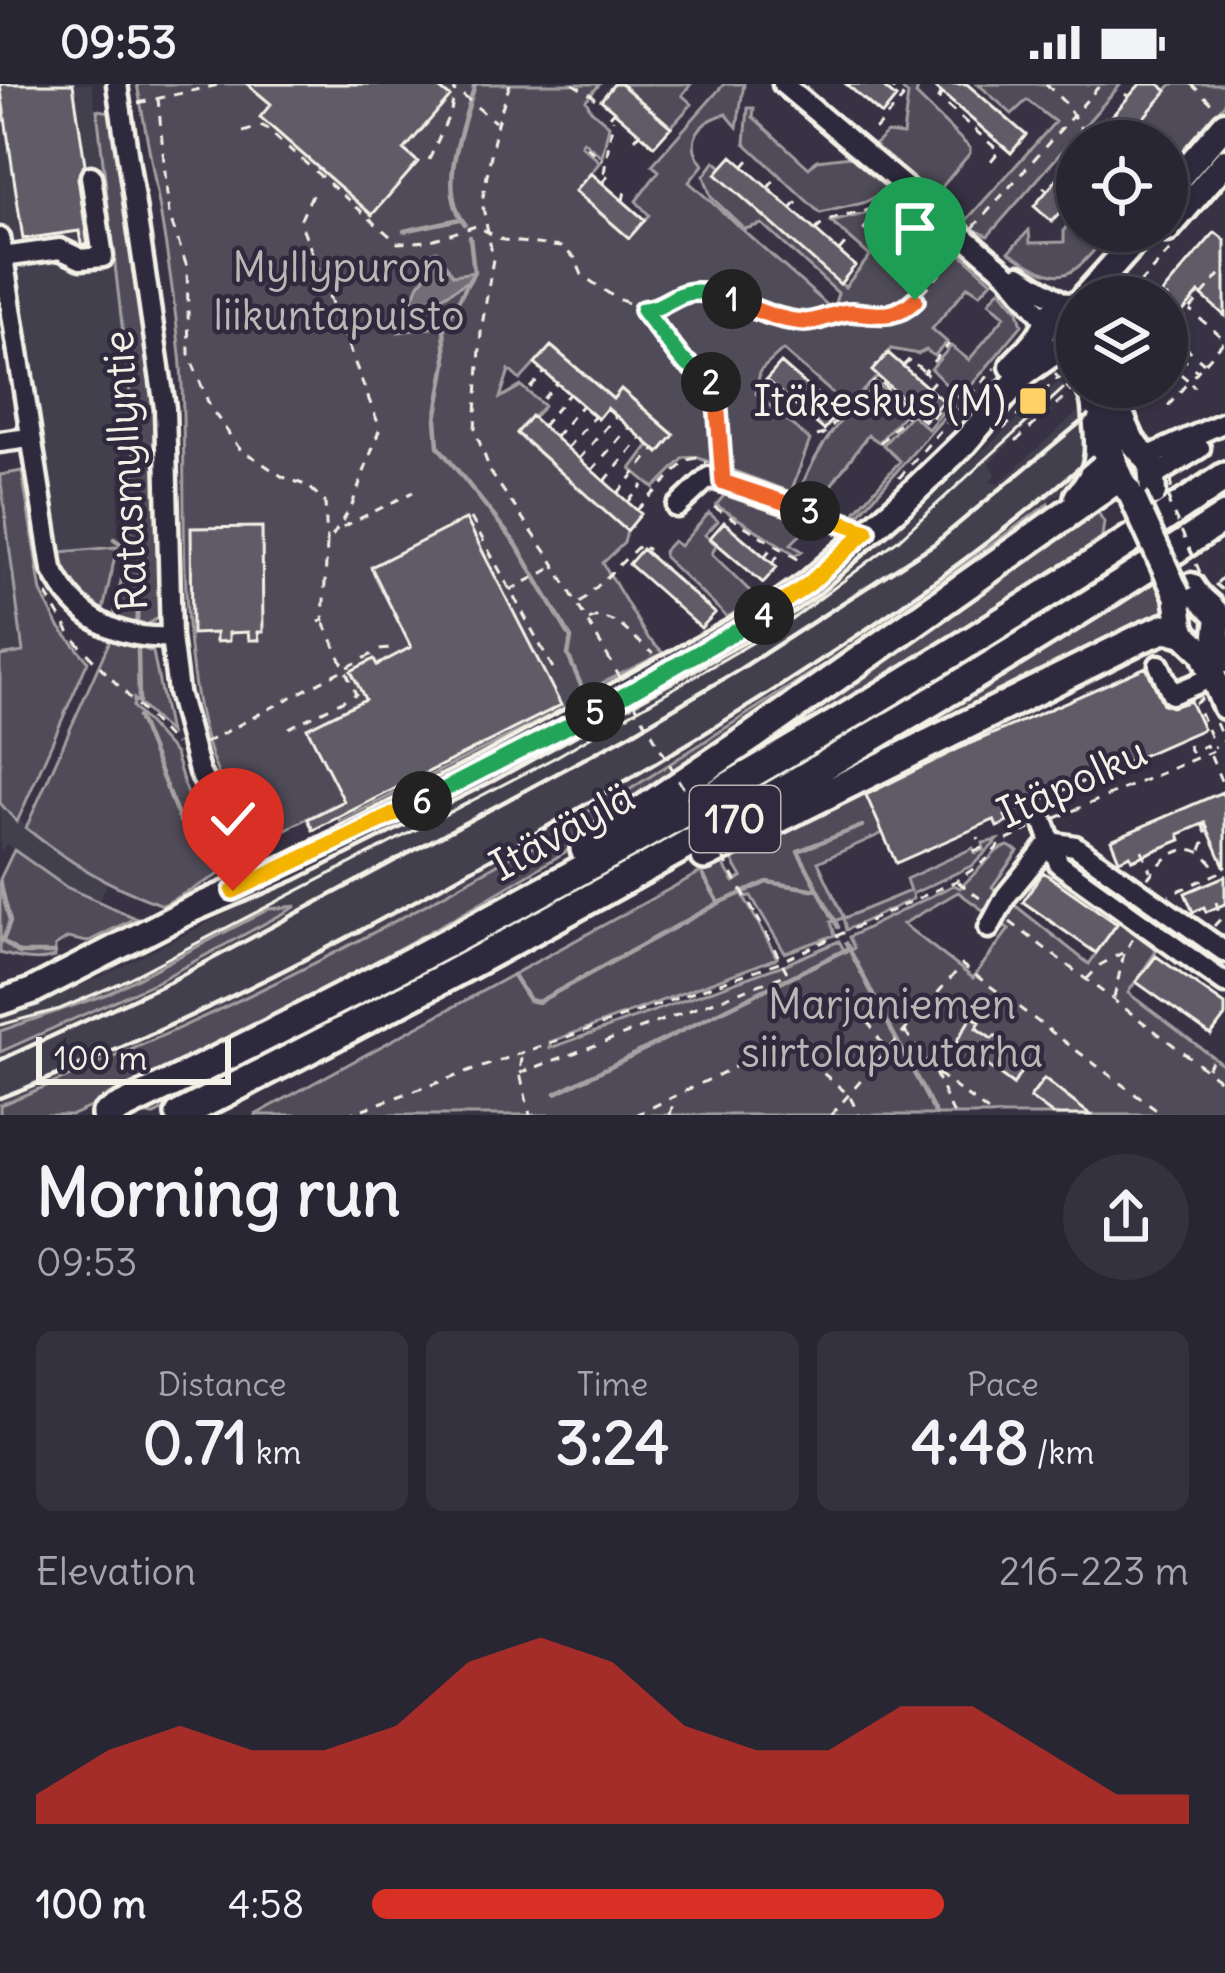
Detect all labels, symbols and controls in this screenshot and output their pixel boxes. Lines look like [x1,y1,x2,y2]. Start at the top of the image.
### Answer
text: 09:53 [60,14,177,70]
map controls [1056,120,1188,408]
button: locate [1056,120,1188,252]
pin [864,177,966,300]
icon: arrive [882,195,948,261]
park label: Myllypuron liikuntapuisto [214,241,465,341]
pin: 1 [702,269,762,329]
button: layers [1056,276,1188,408]
text: 1 [725,278,739,320]
street label: Ratasmyllyntie [92,329,158,613]
pin: 2 [681,352,741,412]
text: 2 [702,361,720,403]
place label: Itäkeskus (M) [753,375,1006,427]
marker: Itäkeskus (M) [1017,385,1049,417]
pin: 3 [780,481,840,541]
text: 3 [801,490,819,532]
pin: 4 [734,585,794,645]
text: 4 [754,594,774,636]
pin: 5 [565,682,625,742]
text: 5 [586,691,604,733]
street label: Itäpolku [989,725,1155,839]
pin [182,768,284,891]
street label: Itäväylä [481,770,643,892]
pin: 6 [392,771,452,831]
text: 6 [412,780,432,822]
icon: check [200,786,266,852]
road number: 170 [690,786,780,852]
park label: Marjaniemen siirtolapuutarha [741,978,1043,1078]
scale bar [36,1031,231,1084]
text: 100 m [54,1037,147,1079]
text: Morning run [36,1151,400,1234]
button: share [1063,1154,1189,1280]
text: 09:53 [36,1238,137,1287]
text: Distance [158,1363,287,1405]
text: Time [577,1363,648,1405]
text: Pace [967,1363,1039,1405]
text: 0.71 [143,1405,248,1480]
text: 3:24 [555,1405,670,1480]
text: 4:48 [911,1405,1029,1480]
text: km [248,1431,302,1473]
text: /km [1029,1431,1094,1473]
text: Elevation [36,1547,196,1596]
text: 216–223 m [999,1547,1189,1596]
text: 100 m [36,1880,146,1929]
text: 4:58 [228,1880,304,1929]

